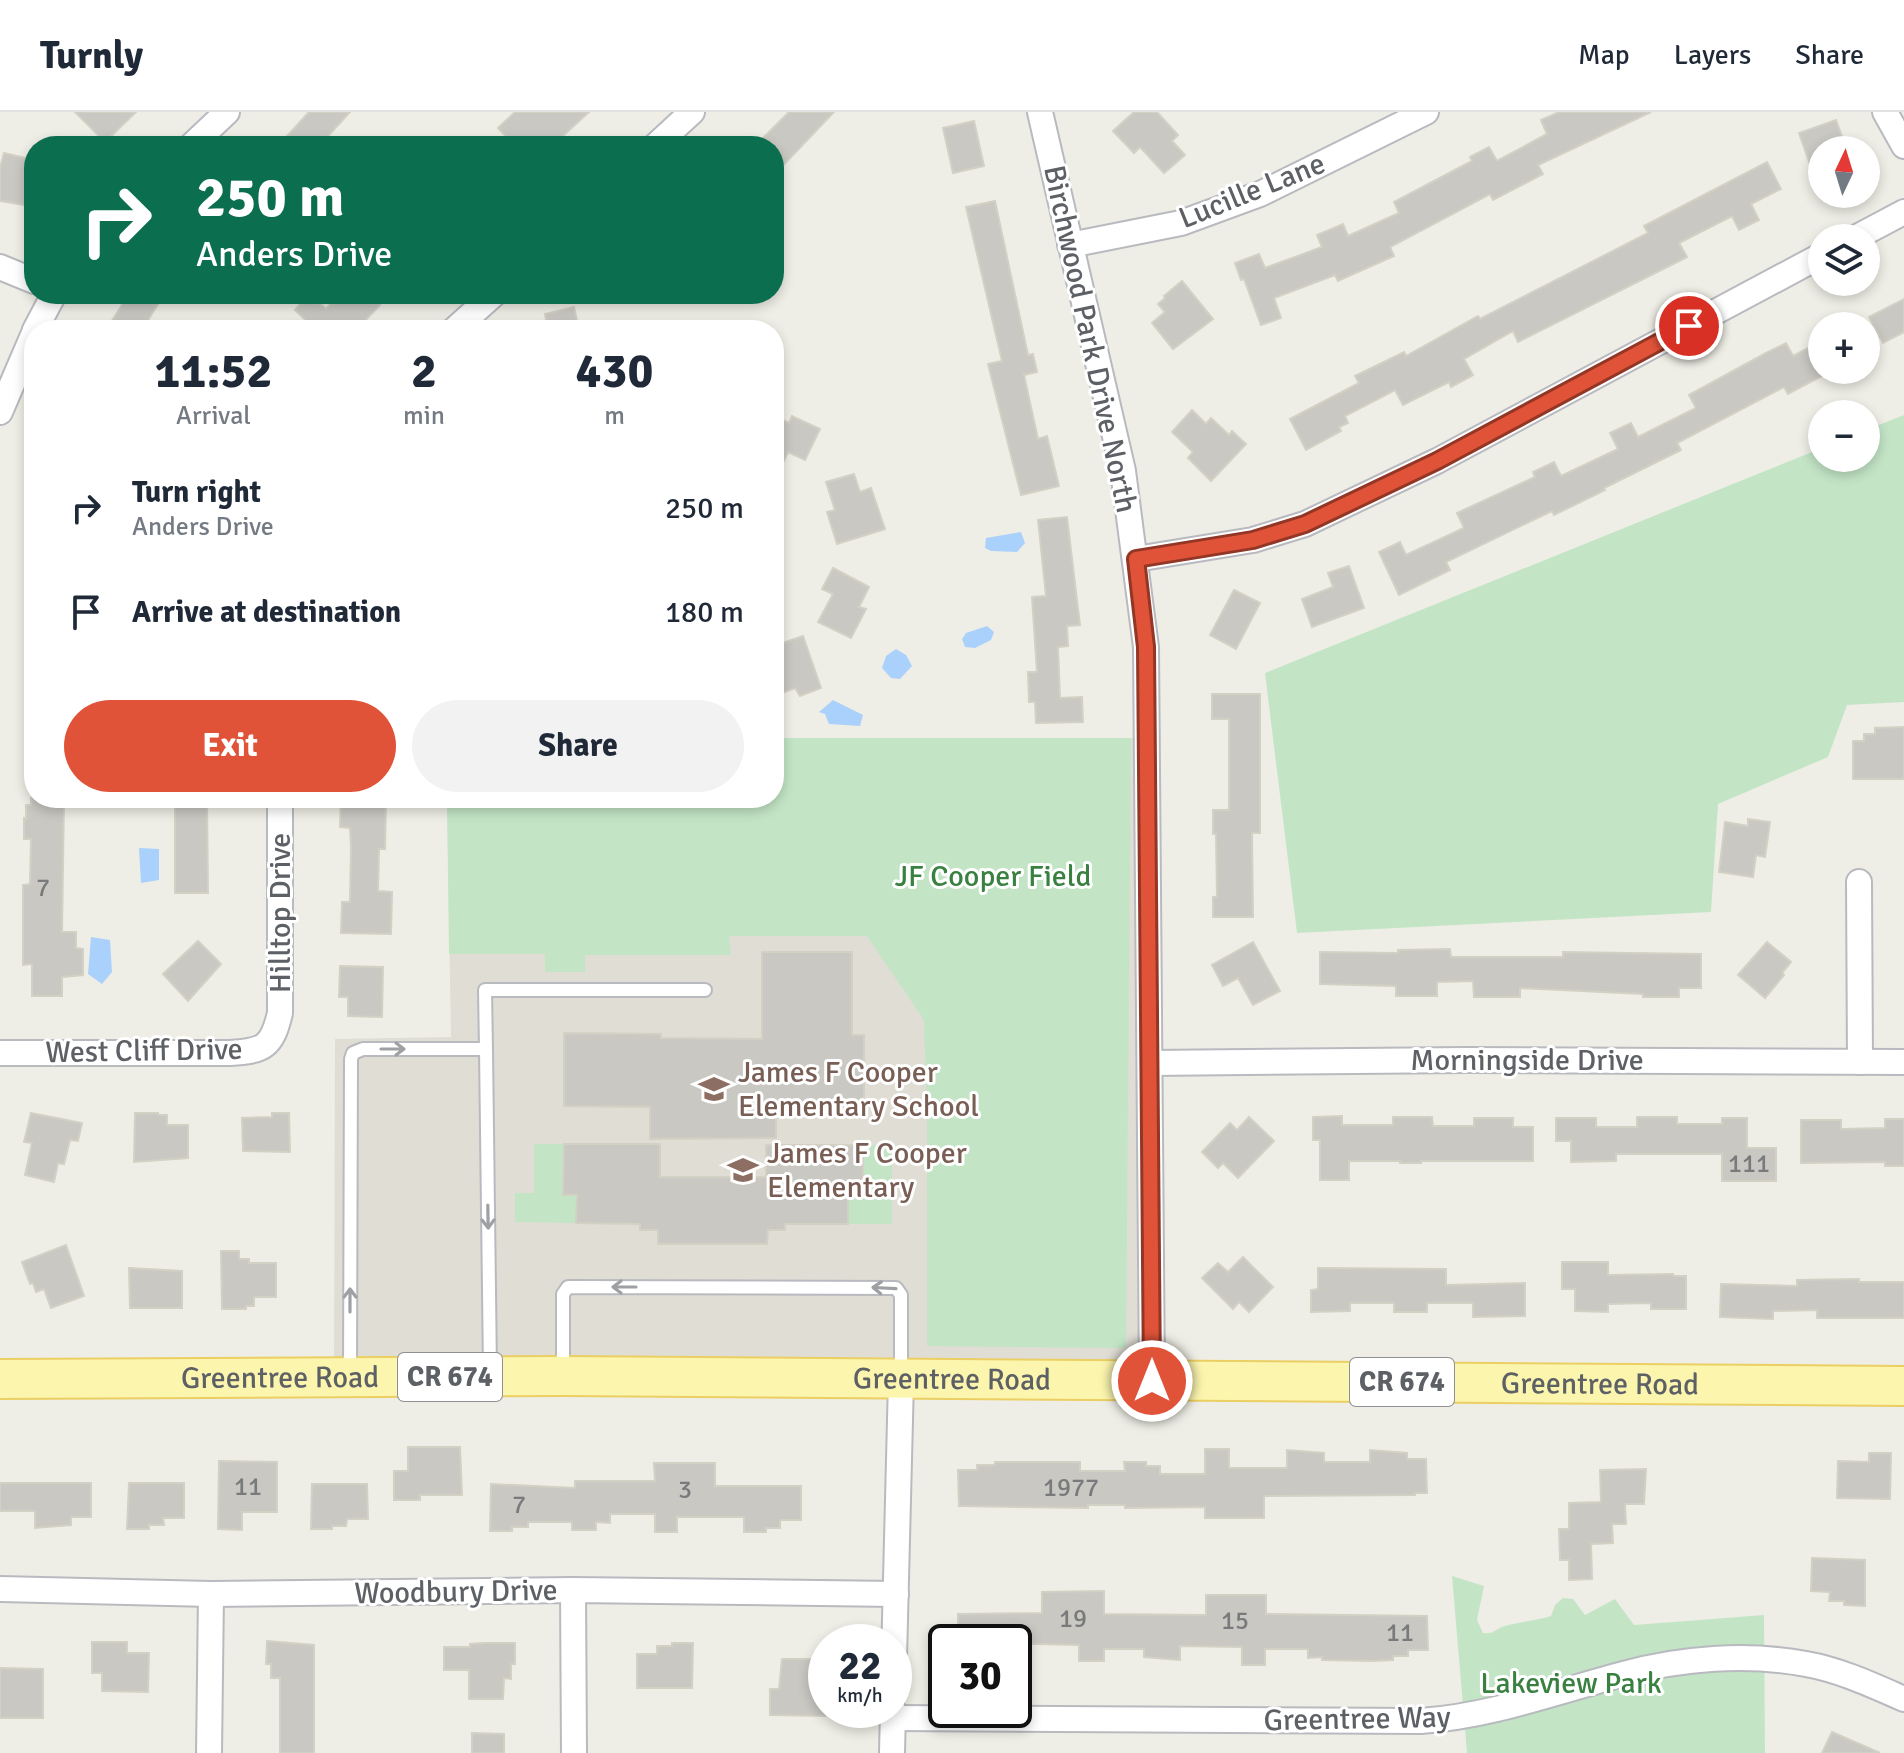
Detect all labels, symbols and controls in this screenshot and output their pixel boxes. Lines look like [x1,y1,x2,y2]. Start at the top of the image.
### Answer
text: Turnly [40,32,143,79]
text: Map [1578,38,1630,72]
text: Layers [1674,38,1751,72]
text: Share [1795,38,1864,72]
north arrow [1808,136,1880,208]
map controls [1808,136,1880,472]
street label: Lucille Lane [1173,145,1331,237]
street label: Birchwood Park Drive North [1035,162,1145,516]
text: 250 m [196,163,344,232]
icon: right [64,168,168,272]
button: layers [1808,224,1880,296]
text: Anders Drive [196,232,392,277]
pin [1655,292,1723,360]
icon: arrive [1667,304,1711,348]
button: + [1808,312,1880,384]
text: 11:52 [155,342,272,401]
text: 2 [411,342,437,401]
text: 430 [576,342,653,401]
text: Arrival [176,400,251,432]
text: min [403,400,445,432]
text: m [604,400,625,432]
button: − [1808,400,1880,472]
text: Turn right [132,474,261,511]
icon: right [64,486,108,530]
text: 250 m [665,490,744,527]
text: Anders Drive [132,511,274,543]
icon: arrive [64,590,108,634]
text: Arrive at destination [132,594,401,631]
text: 180 m [665,594,744,631]
button: Exit [64,700,396,792]
button: Share [412,700,744,792]
street label: Hilltop Drive [262,833,299,993]
park label: JF Cooper Field [895,858,1091,895]
house number: 7 [36,872,50,904]
street label: West Cliff Drive [45,1031,243,1071]
one-way arrow [379,1041,406,1057]
street label: Morningside Drive [1410,1042,1644,1079]
place label: James F Cooper Elementary School [738,1054,979,1125]
school or university icon: James F Cooper Elementary School [697,1072,731,1106]
place label: James F Cooper Elementary [767,1135,967,1206]
house number: 111 [1728,1148,1770,1180]
school or university icon: James F Cooper Elementary [726,1153,760,1187]
one-way arrow [480,1203,496,1230]
one-way arrow [611,1279,638,1295]
one-way arrow [871,1281,898,1296]
one-way arrow [342,1287,358,1314]
position arrow [1110,1339,1194,1423]
road number: CR 674 [398,1353,502,1401]
street label: Greentree Road [181,1358,379,1397]
road number: CR 674 [1350,1358,1454,1406]
street label: Greentree Road [853,1360,1051,1398]
street label: Greentree Road [1501,1364,1699,1403]
house number: 11 [234,1471,262,1503]
house number: 1977 [1043,1472,1099,1504]
house number: 3 [678,1474,692,1506]
house number: 7 [512,1489,526,1521]
street label: Woodbury Drive [354,1572,558,1612]
house number: 19 [1059,1603,1087,1635]
house number: 15 [1221,1605,1249,1637]
house number: 11 [1386,1617,1414,1649]
speed limit sign: 30 [928,1624,1032,1728]
text: 22 [838,1641,882,1691]
park label: Lakeview Park [1480,1665,1662,1702]
text: km/h [837,1683,883,1708]
street label: Greentree Way [1263,1699,1451,1739]

